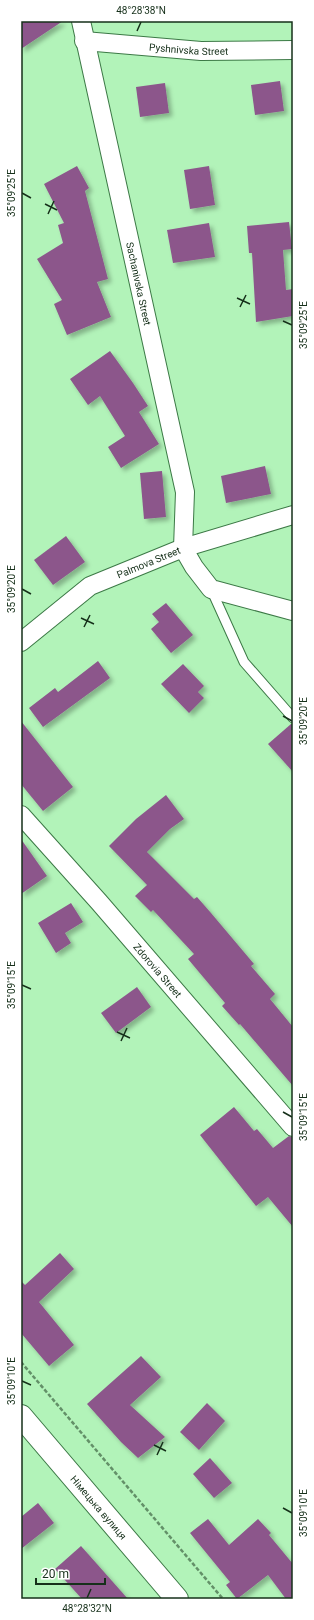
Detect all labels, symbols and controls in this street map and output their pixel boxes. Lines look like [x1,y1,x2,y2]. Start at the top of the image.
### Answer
text: 48°28'38"N [116,5,166,16]
street label: Pyshnivska Street [149,41,228,57]
text: 35°09'25"E [6,169,17,217]
street label: Sachanivska Street [124,241,154,326]
text: 35°09'25"E [298,301,309,349]
street label: Palmova Street [115,544,182,580]
text: 35°09'20"E [6,565,17,613]
text: 35°09'20"E [298,697,309,745]
street label: Zdorovia Street [132,941,184,1000]
text: 35°09'15"E [6,961,17,1009]
text: 35°09'15"E [298,1093,309,1141]
text: 35°09'10"E [6,1357,17,1405]
street label: Німецька вулиця [69,1473,129,1541]
text: 35°09'10"E [298,1489,309,1537]
scale bar [36,1560,105,1586]
text: 20 m [42,1567,69,1581]
text: 48°28'32"N [62,1603,112,1614]

